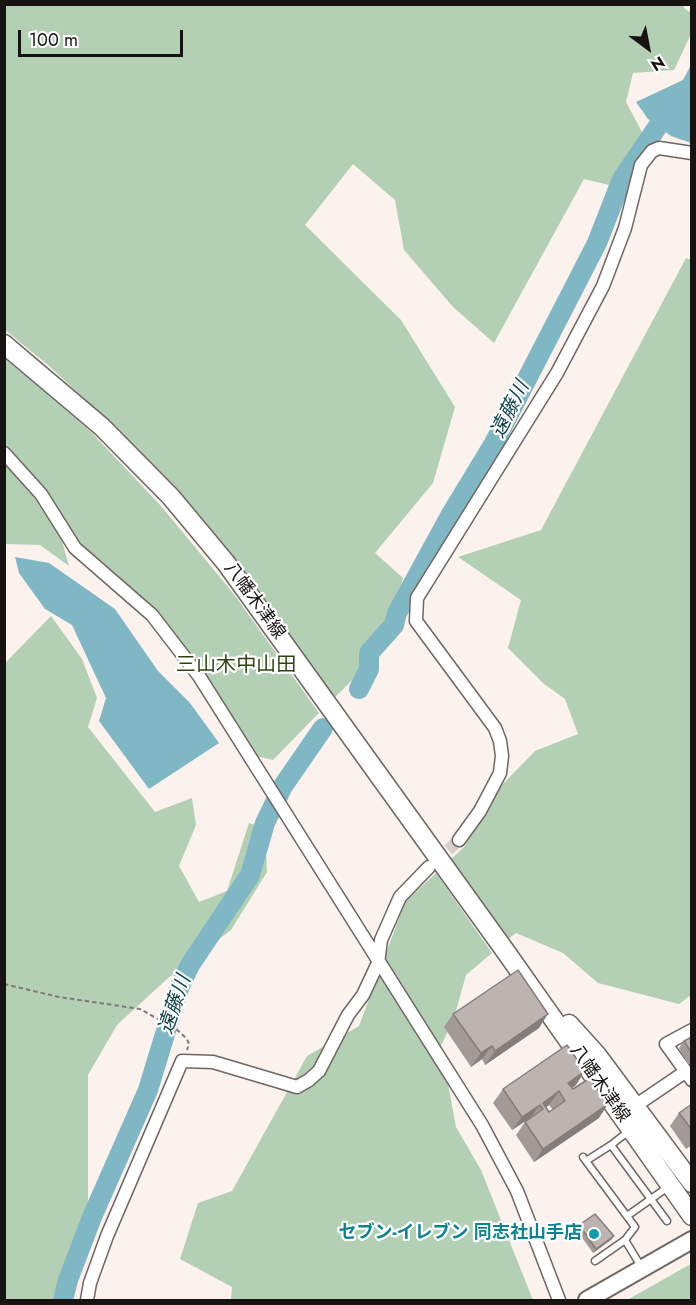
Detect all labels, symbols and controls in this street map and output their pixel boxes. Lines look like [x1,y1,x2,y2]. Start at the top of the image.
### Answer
scale bar [21,18,186,56]
north arrow [618,18,678,78]
text: 100 m [29,27,78,53]
text: N [646,51,669,77]
water label: 遠藤川 [487,378,535,442]
street label: 八幡木津線 [219,558,289,644]
district label: 三山木中山田 [176,654,296,678]
water label: 遠藤川 [155,973,197,1037]
street label: 八幡木津線 [564,1041,634,1127]
place label: セブン-イレブン 同志社山手店 [339,1223,582,1245]
marker: セブン-イレブン 同志社山手店 [587,1227,601,1241]

